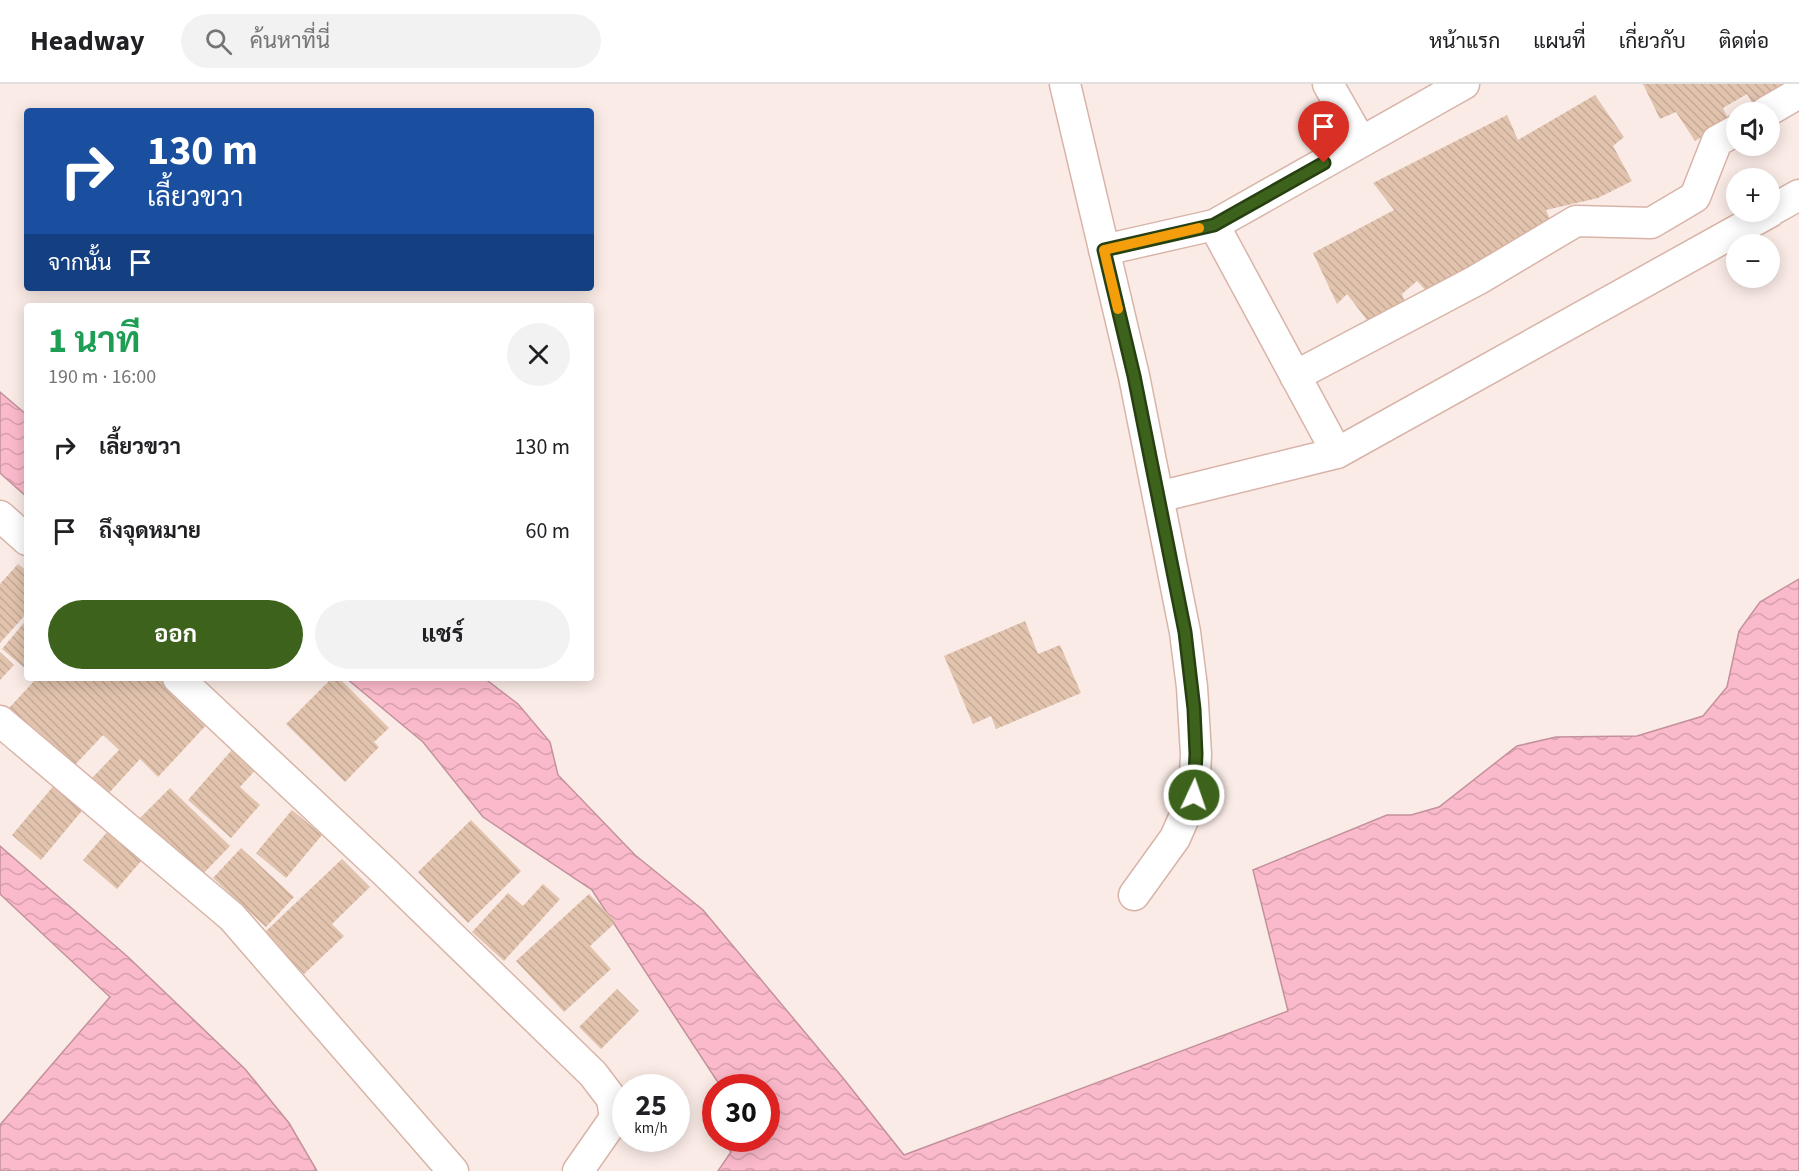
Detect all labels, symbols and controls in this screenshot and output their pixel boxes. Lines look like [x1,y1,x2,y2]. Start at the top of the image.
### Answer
search box [181,14,601,68]
text: Headway [30,21,145,61]
icon: search [202,25,235,58]
text: ค้นหาที่นี่ [250,25,330,57]
text: หน้าแรก [1429,26,1500,56]
text: แผนที่ [1533,26,1586,56]
text: เกี่ยวกับ [1619,26,1686,56]
text: ติดต่อ [1719,26,1769,56]
pin [1298,101,1349,163]
map controls [1726,102,1780,288]
button: sound [1726,102,1780,156]
icon: arrive [1307,110,1340,143]
text: 130 m [147,121,258,181]
icon: right [48,132,126,210]
button: + [1726,168,1780,222]
text: เลี้ยวขวา [147,178,243,217]
button: − [1726,234,1780,288]
icon: arrive [124,246,157,279]
text: จากนั้น [48,247,112,279]
text: 1 นาที [48,315,140,366]
button: close [507,323,570,386]
text: 190 m · 16:00 [48,363,156,391]
icon: right [48,431,81,464]
text: เลี้ยวขวา [99,431,181,463]
text: 130 m [515,431,570,463]
icon: arrive [48,515,81,548]
text: ถึงจุดหมาย [99,515,201,547]
text: 60 m [525,515,570,547]
button: ออก [48,600,303,669]
button: แชร์ [315,600,570,669]
position arrow [1162,763,1226,827]
speed limit sign: 30 [702,1074,780,1152]
text: 25 [635,1084,667,1127]
text: km/h [634,1118,668,1139]

